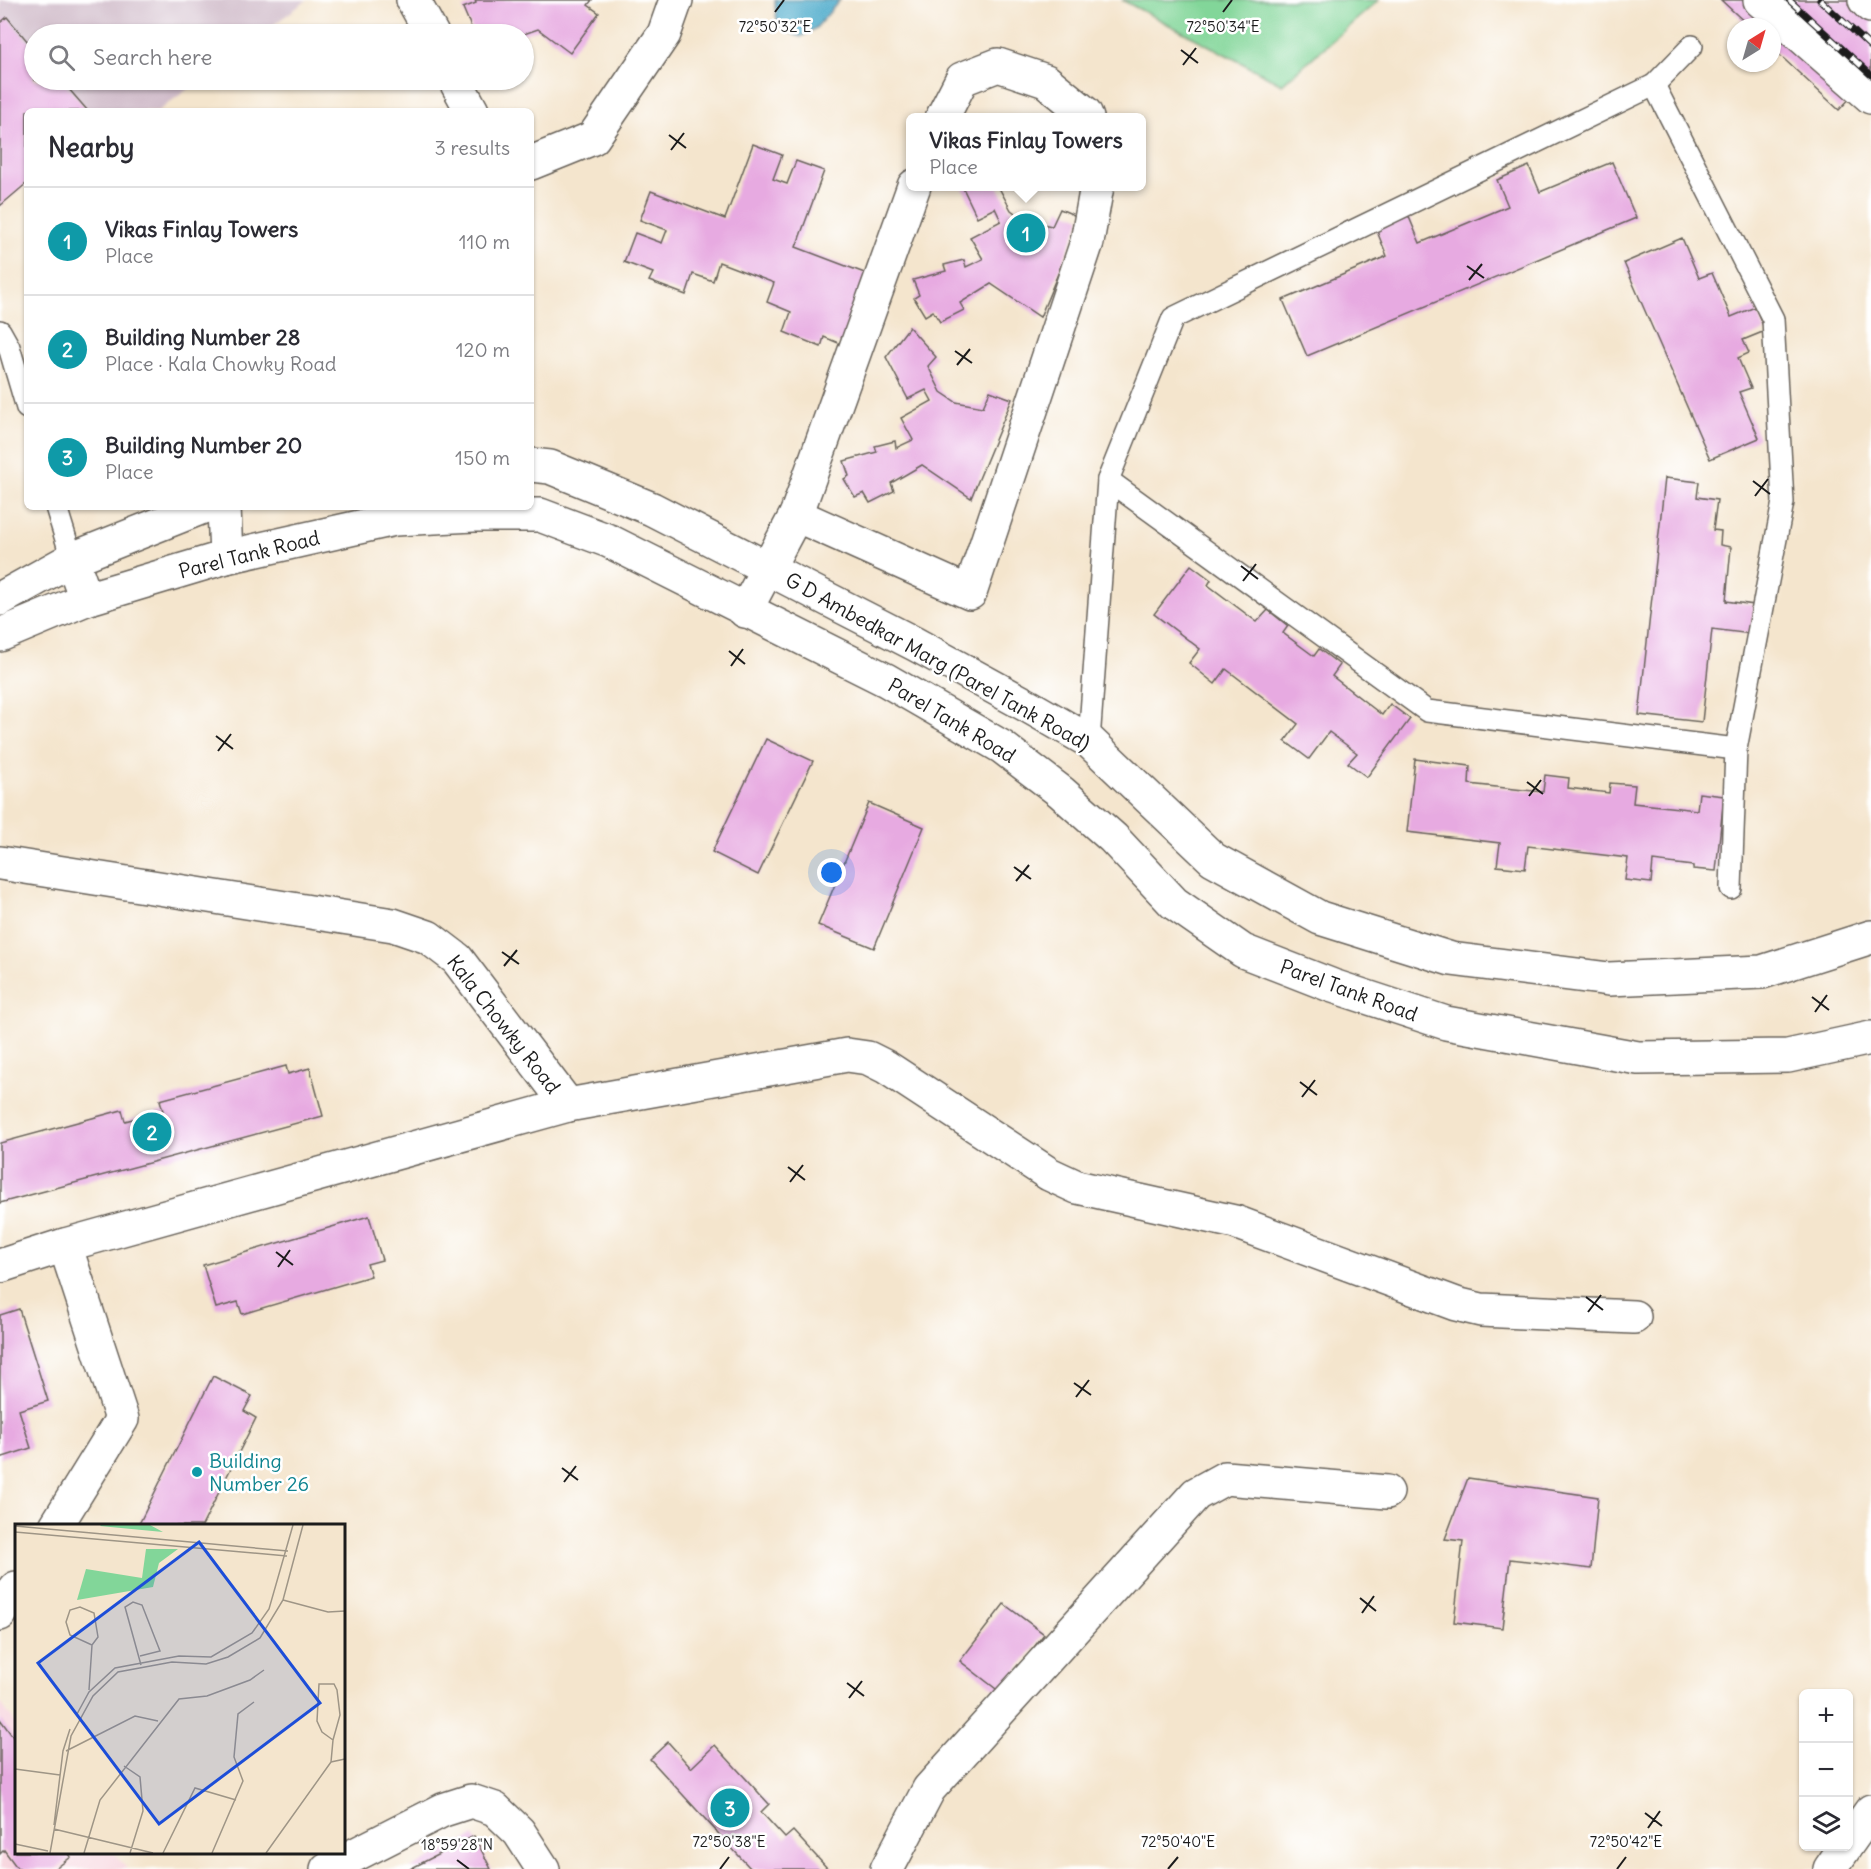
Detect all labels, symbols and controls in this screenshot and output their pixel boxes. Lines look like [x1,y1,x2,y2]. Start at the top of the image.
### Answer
text: 72°50'32"E [739,17,811,36]
text: 72°50'34"E [1186,17,1260,36]
north arrow [1727,18,1781,72]
search box [24,24,534,90]
icon: search [45,41,78,74]
text: Search here [93,43,212,71]
popup [906,113,1146,191]
text: Vikas Finlay Towers [929,126,1123,154]
text: Nearby [48,131,134,164]
text: 3 results [434,135,510,160]
text: Place [929,154,978,179]
pin: 1 [1006,210,1046,256]
text: Vikas Finlay Towers [105,215,298,243]
text: 1 [64,229,71,254]
text: 110 m [459,229,510,254]
text: Place [105,243,153,268]
text: Building Number 28 [105,323,300,351]
text: 2 [62,337,73,362]
text: 120 m [456,337,510,362]
text: Place · Kala Chowky Road [105,351,337,376]
text: Building Number 20 [105,431,302,459]
text: 3 [62,445,73,470]
text: 150 m [455,445,510,470]
text: Place [105,459,153,484]
street label: Parel Tank Road [176,524,322,584]
street label: G D Ambedkar Marg (Parel Tank Road) [782,567,1094,755]
street label: Parel Tank Road [884,672,1020,768]
your location [817,858,846,887]
street label: Kala Chowky Road [442,950,566,1099]
street label: Parel Tank Road [1277,954,1421,1027]
pin: 2 [132,1110,172,1154]
place label: Building Number 26 [209,1448,309,1496]
marker: Building Number 26 [190,1465,204,1479]
inset map [15,1524,345,1854]
map controls [1799,1689,1853,1851]
button: + [1799,1689,1853,1743]
button: − [1799,1743,1853,1797]
pin: 3 [710,1786,750,1830]
button: layers [1799,1797,1853,1851]
text: 72°50'38"E [692,1832,766,1851]
text: 72°50'40"E [1141,1832,1215,1851]
text: 72°50'42"E [1590,1832,1662,1851]
text: 18°59'28"N [421,1835,493,1854]

